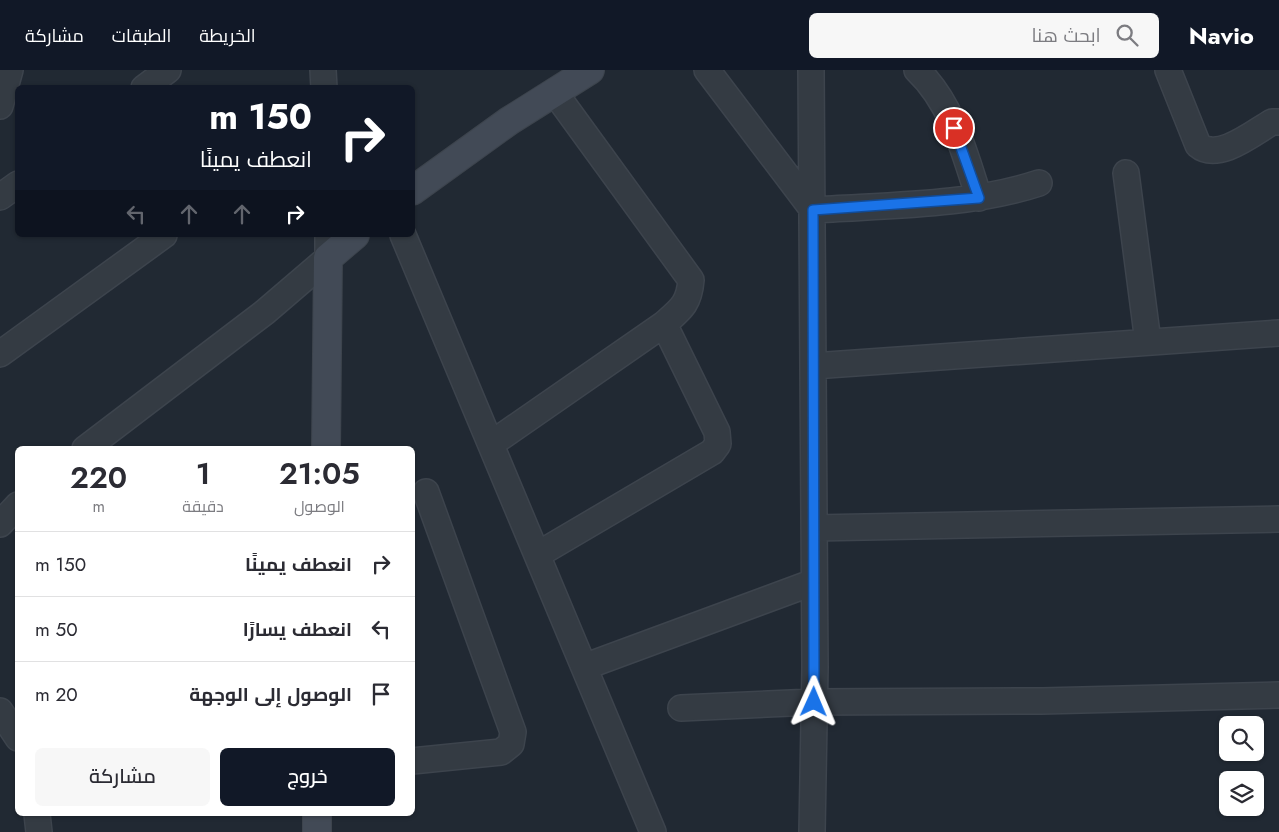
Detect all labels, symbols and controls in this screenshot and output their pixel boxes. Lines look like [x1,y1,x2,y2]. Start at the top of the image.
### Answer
search box [809,13,1159,58]
text: Navio [1189,18,1254,53]
icon: search [1113,21,1141,49]
text: ابحث هنا [1032,22,1101,49]
text: مشاركة [25,23,84,49]
text: الطبقات [112,23,171,49]
text: الخريطة [199,23,256,49]
text: 150 m [209,92,312,142]
icon: right [330,105,395,170]
pin [933,107,975,149]
icon: arrive [940,114,968,142]
text: انعطف يمينًا [200,143,312,175]
icon: left [122,200,150,228]
icon: ahead [175,200,203,228]
icon: ahead [228,200,256,228]
icon: right [281,200,309,228]
text: 1 [196,452,210,495]
text: 21:05 [279,452,360,495]
text: 220 [70,456,127,499]
text: m [92,495,105,518]
text: دقيقة [182,495,224,518]
text: الوصول [294,495,345,518]
icon: right [367,550,395,578]
text: 150 m [35,551,86,578]
text: انعطف يمينًا [245,551,352,578]
icon: left [367,615,395,643]
text: 50 m [35,616,78,643]
text: انعطف يسارًا [243,616,352,643]
position arrow [787,675,839,727]
icon: arrive [367,680,395,708]
text: 20 m [35,681,78,708]
text: الوصول إلى الوجهة [189,681,352,708]
map controls [1219,716,1264,816]
button: search [1219,716,1264,761]
button: مشاركة [35,748,210,806]
button: خروج [220,748,395,806]
button: layers [1219,771,1264,816]

